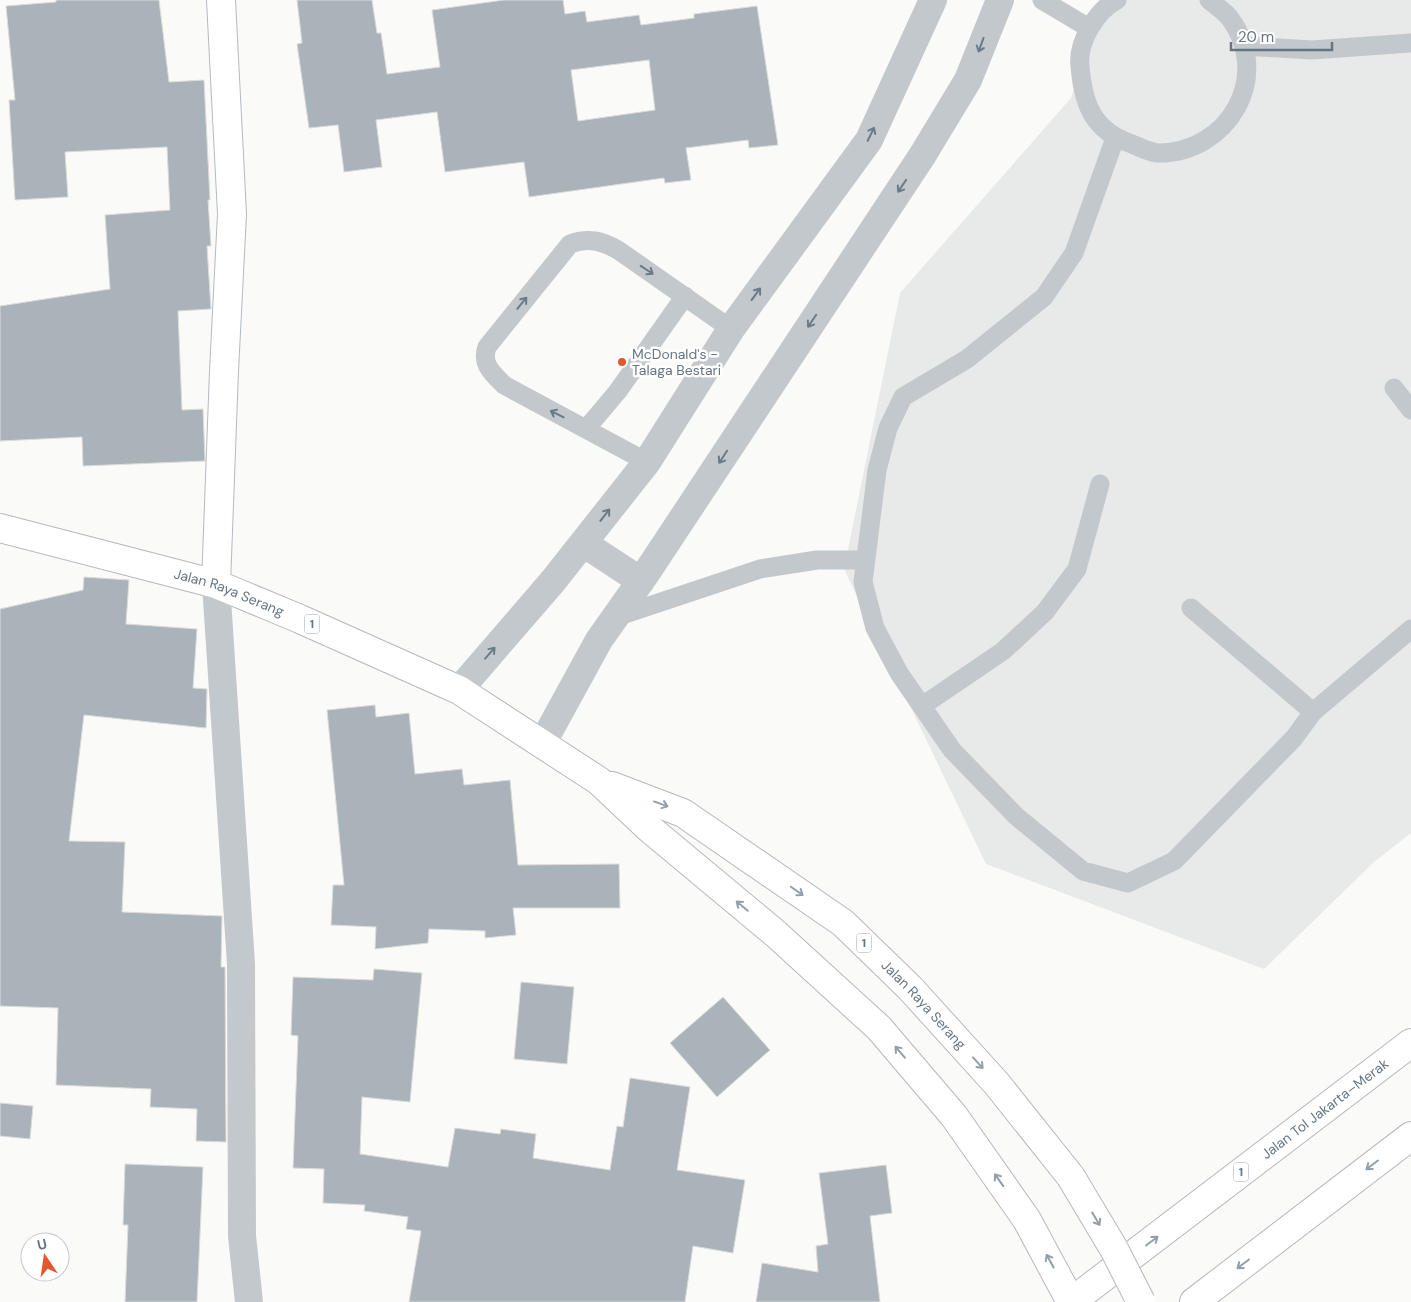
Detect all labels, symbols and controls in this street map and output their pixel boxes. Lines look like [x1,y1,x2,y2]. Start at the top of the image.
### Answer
scale bar [1231,20,1332,52]
text: 20 m [1238,27,1274,47]
one-way arrow [976,37,985,52]
one-way arrow [867,127,876,142]
one-way arrow [897,179,907,193]
one-way arrow [640,265,654,276]
one-way arrow [751,287,761,301]
one-way arrow [517,297,528,310]
one-way arrow [807,314,817,328]
place label: McDonald's - Talaga Bestari [632,345,721,379]
marker: McDonald's - Talaga Bestari [616,356,628,368]
one-way arrow [550,409,565,419]
one-way arrow [717,450,728,464]
one-way arrow [600,509,611,522]
street label: Jalan Raya Serang [172,564,287,620]
road number: 1 [304,614,320,634]
one-way arrow [485,647,496,660]
one-way arrow [652,800,668,809]
one-way arrow [790,886,804,896]
one-way arrow [736,900,749,911]
road number: 1 [856,934,872,952]
street label: Jalan Raya Serang [877,956,970,1053]
one-way arrow [894,1046,905,1059]
street label: Jalan Tol Jakarta–Merak [1257,1054,1392,1163]
one-way arrow [972,1056,984,1069]
one-way arrow [1366,1160,1379,1171]
road number: 1 [1234,1162,1248,1182]
one-way arrow [994,1173,1004,1187]
one-way arrow [1092,1212,1102,1226]
north arrow [20,1232,70,1282]
text: U [35,1234,49,1254]
one-way arrow [1145,1235,1158,1246]
one-way arrow [1044,1254,1054,1269]
one-way arrow [1236,1259,1250,1269]

